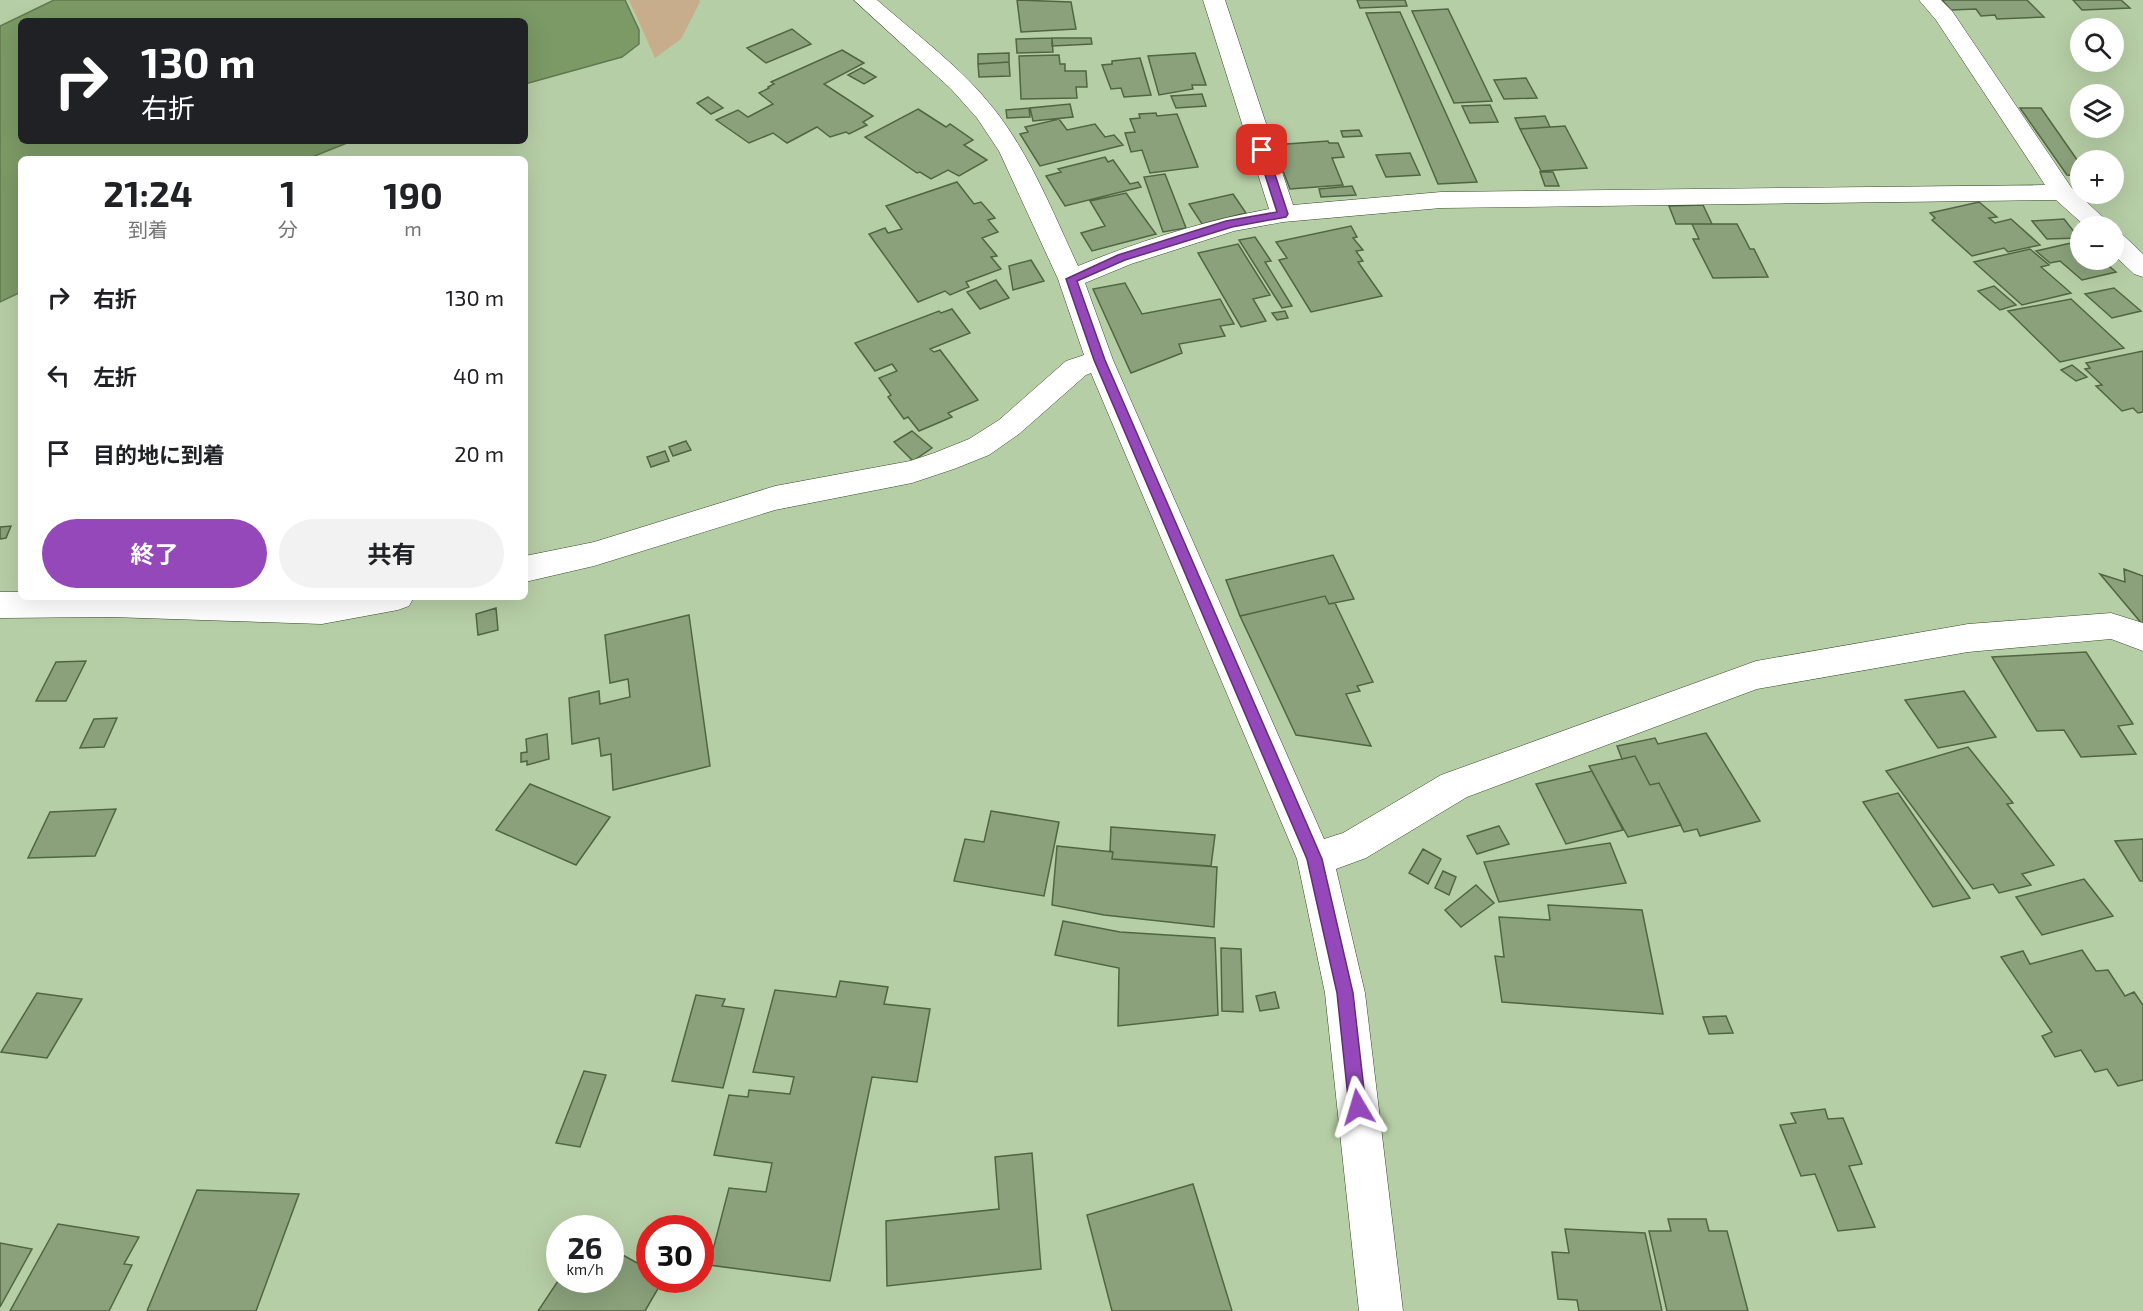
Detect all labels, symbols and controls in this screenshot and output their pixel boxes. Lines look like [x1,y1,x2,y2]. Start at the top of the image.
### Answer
map controls [2070,18,2124,270]
button: search [2070,18,2124,72]
text: 130 m [141,36,256,86]
icon: right [42,42,120,120]
button: layers [2070,84,2124,138]
text: 右折 [141,91,195,123]
pin [1236,124,1287,175]
icon: arrive [1245,133,1278,166]
button: + [2070,150,2124,204]
text: 21:24 [103,171,193,214]
text: 1 [280,171,296,214]
text: 190 [383,173,443,216]
text: m [404,216,422,240]
button: − [2070,216,2124,270]
text: 到着 [128,217,168,241]
text: 分 [278,217,298,241]
icon: right [42,281,75,314]
text: 130 m [446,284,504,310]
text: 右折 [93,285,137,311]
icon: left [42,359,75,392]
text: 40 m [453,362,504,388]
text: 左折 [93,363,137,389]
icon: arrive [42,437,75,470]
text: 20 m [454,440,504,466]
text: 目的地に到着 [93,441,225,467]
button: 終了 [42,519,267,588]
button: 共有 [279,519,504,588]
position arrow [1326,1075,1390,1139]
speed limit sign: 30 [636,1215,714,1293]
text: 26 [567,1229,603,1265]
text: km/h [566,1260,604,1278]

